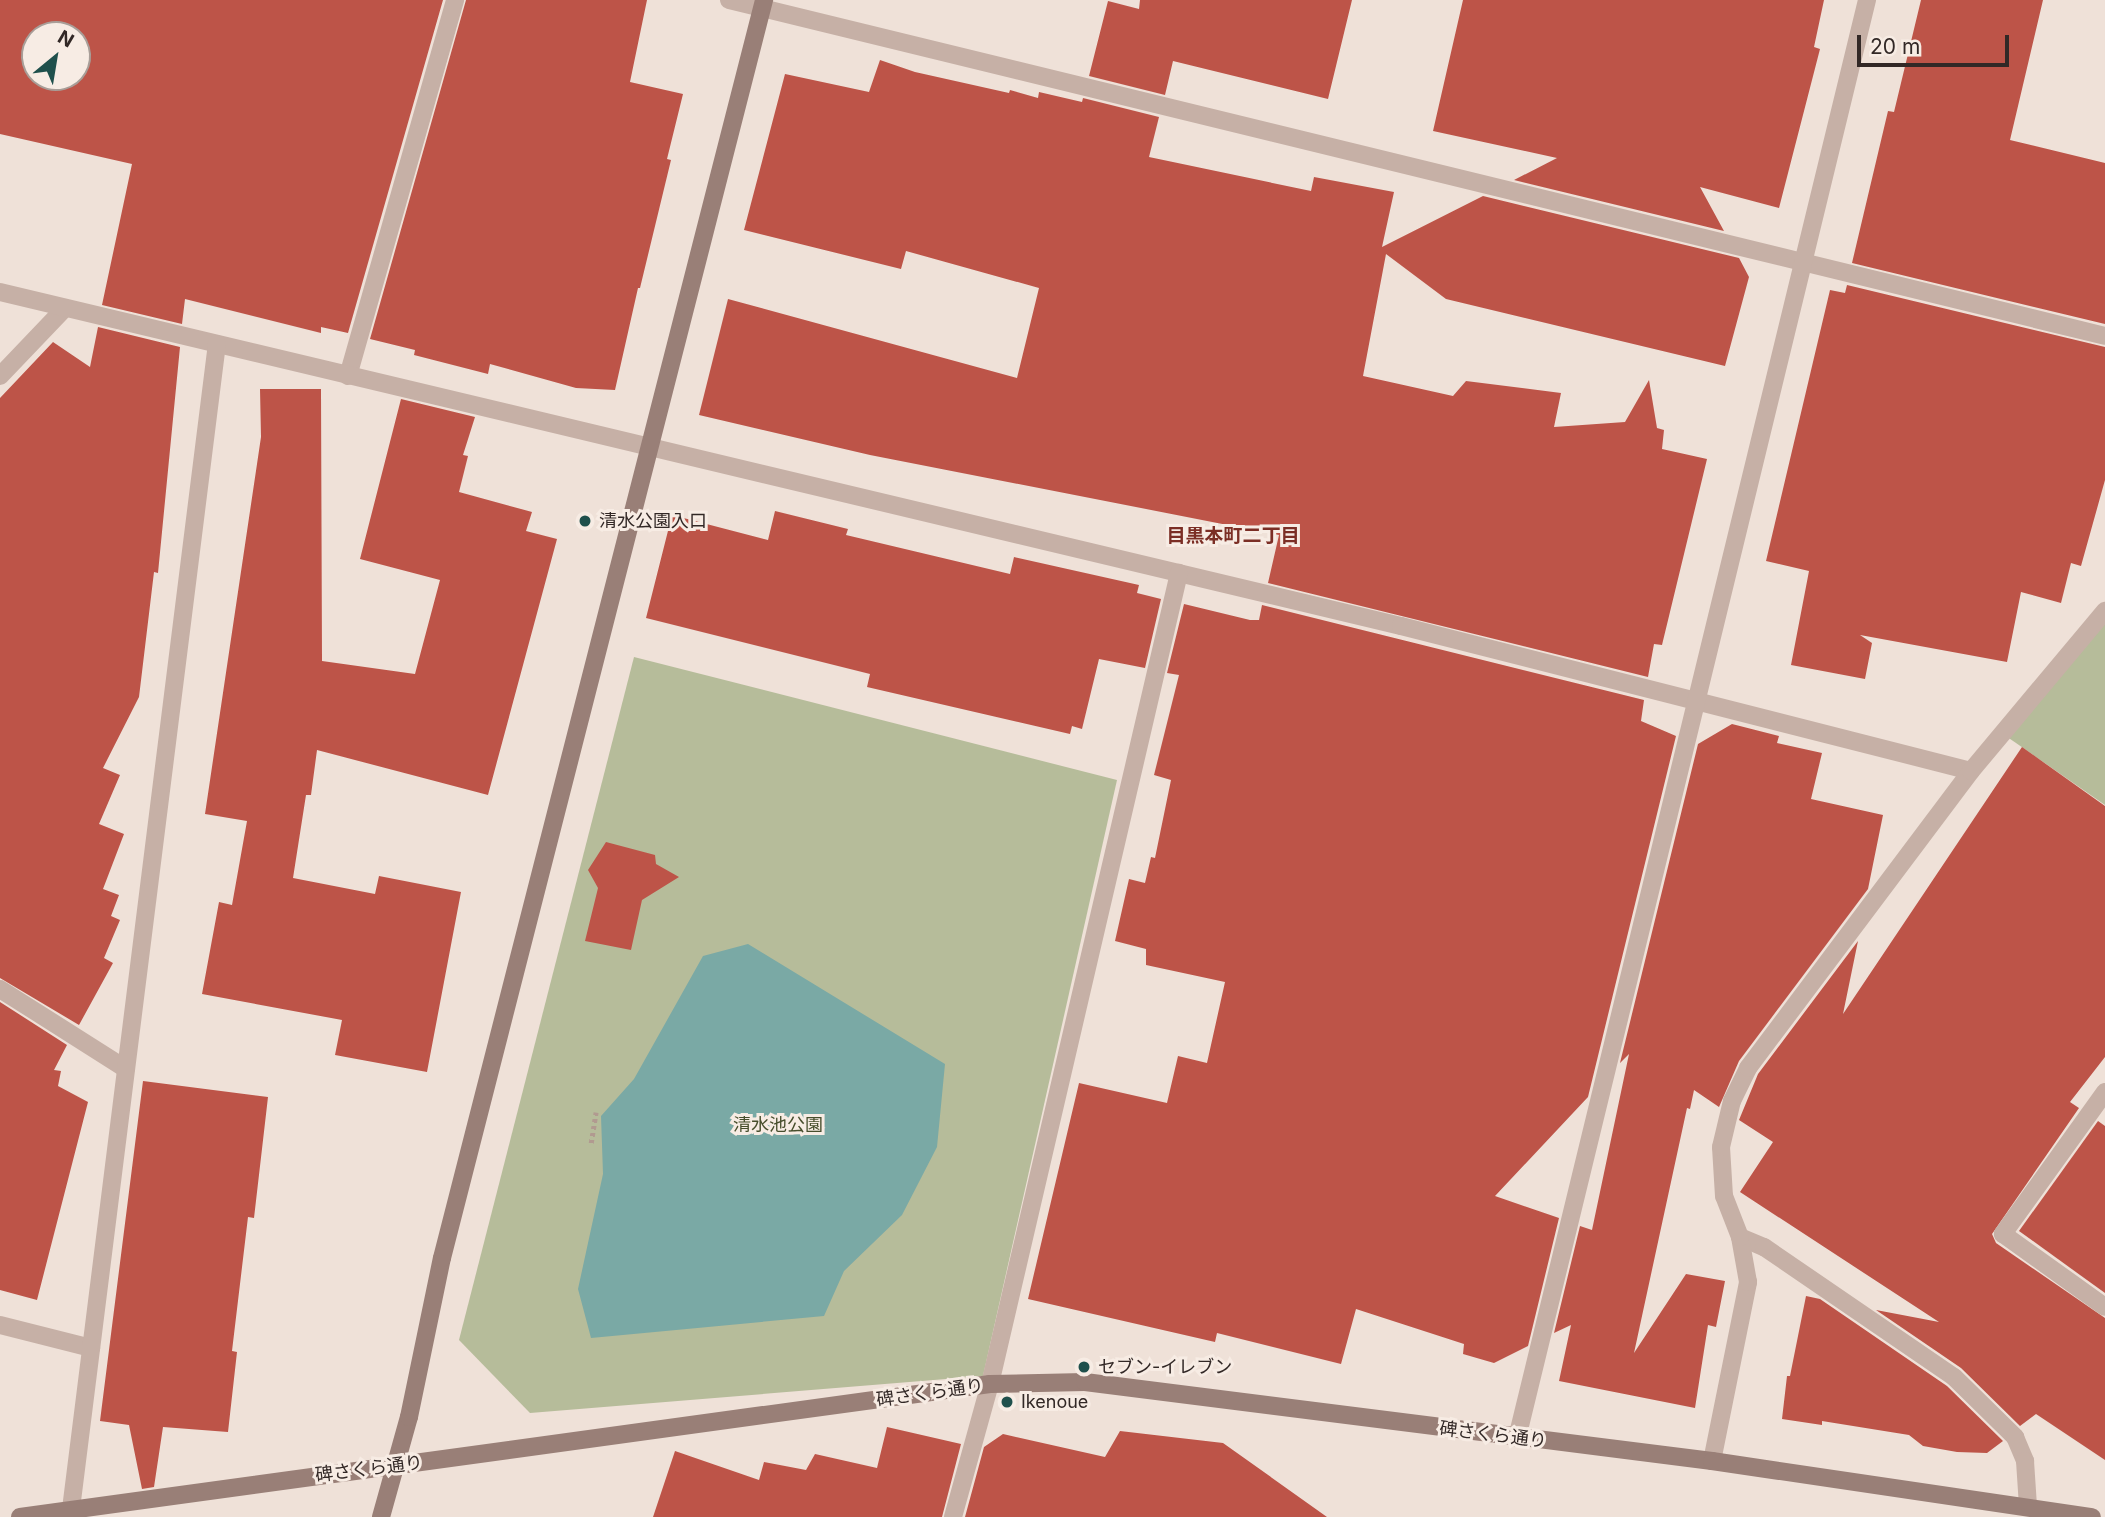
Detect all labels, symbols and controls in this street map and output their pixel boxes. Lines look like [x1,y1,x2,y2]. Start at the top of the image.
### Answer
north arrow [21,21,91,91]
scale bar [1860,21,2012,65]
text: N [54,26,78,53]
text: 20 m [1870,34,1920,59]
place label: 清水公園入口 [599,510,707,532]
marker: 清水公園入口 [577,513,593,529]
district label: 目黒本町二丁目 [1167,525,1299,547]
park label: 清水池公園 [733,1114,823,1136]
place label: セブン-イレブン [1098,1356,1232,1378]
marker: セブン-イレブン [1076,1359,1092,1375]
street label: 碑さくら通り [875,1375,985,1411]
place label: Ikenoue [1021,1391,1088,1413]
marker: Ikenoue [999,1394,1015,1410]
street label: 碑さくら通り [1438,1418,1548,1452]
street label: 碑さくら通り [314,1452,424,1486]

